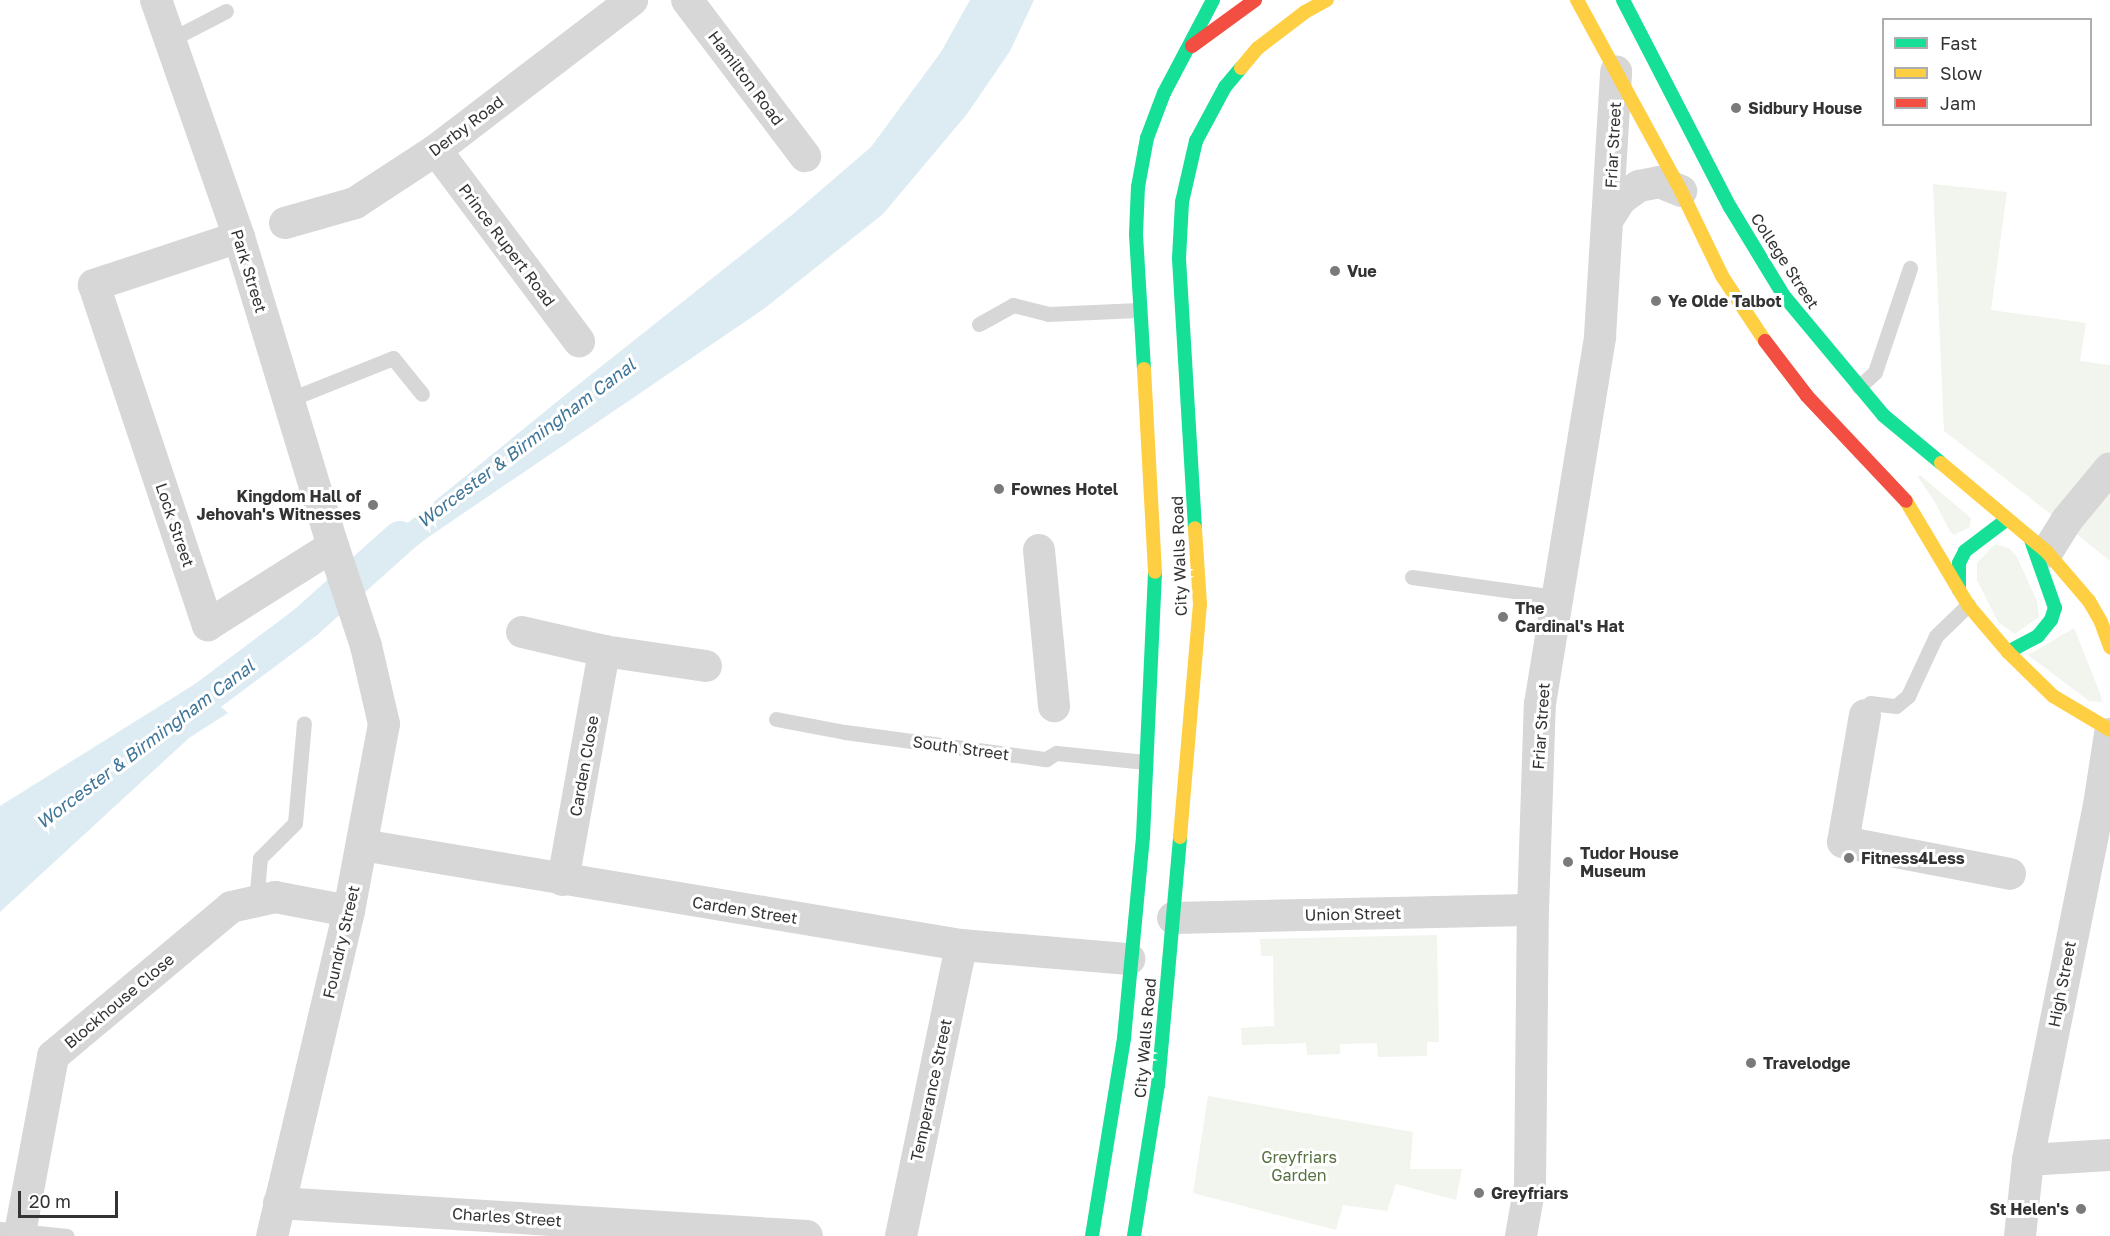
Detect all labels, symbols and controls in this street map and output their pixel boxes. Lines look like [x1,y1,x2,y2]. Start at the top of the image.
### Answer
legend [1882,18,2092,126]
street label: Hamilton Road [704,27,788,129]
text: Fast [1940,32,1977,54]
text: Slow [1940,62,1982,84]
street label: Derby Road [425,92,507,160]
text: Jam [1940,92,1976,114]
place label: Sidbury House [1748,98,1862,118]
street label: Friar Street [1601,101,1625,189]
marker: Sidbury House [1729,101,1743,115]
street label: Prince Rupert Road [455,180,559,310]
street label: College Street [1747,210,1823,312]
street label: Park Street [227,227,271,315]
place label: Vue [1347,261,1377,281]
marker: Vue [1328,264,1342,278]
place label: Ye Olde Talbot [1668,291,1782,311]
marker: Ye Olde Talbot [1649,294,1663,308]
water label: Worcester & Birmingham Canal [413,354,639,532]
place label: Fownes Hotel [1011,479,1118,499]
street label: Lock Street [152,480,198,570]
marker: Fownes Hotel [992,482,1006,496]
place label: Kingdom Hall of Jehovah's Witnesses [197,486,361,524]
street label: City Walls Road [1167,495,1191,617]
marker: Kingdom Hall of Jehovah's Witnesses [366,498,380,512]
place label: The Cardinal's Hat [1515,598,1624,636]
marker: The Cardinal's Hat [1496,610,1510,624]
water label: Worcester & Birmingham Canal [32,655,258,833]
street label: Friar Street [1528,682,1554,770]
street label: Carden Close [566,714,602,818]
street label: South Street [912,732,1010,764]
place label: Tudor House Museum [1580,843,1679,881]
place label: Fitness4Less [1861,848,1965,868]
marker: Fitness4Less [1842,851,1856,865]
marker: Tudor House Museum [1561,855,1575,869]
street label: Foundry Street [319,884,363,1000]
street label: Carden Street [691,892,799,928]
street label: Union Street [1305,904,1401,924]
street label: High Street [2044,939,2080,1029]
street label: Blockhouse Close [60,950,178,1052]
street label: City Walls Road [1130,977,1160,1099]
street label: Temperance Street [906,1017,956,1163]
place label: Travelodge [1763,1053,1851,1073]
marker: Travelodge [1744,1056,1758,1070]
park label: Greyfriars Garden [1261,1147,1337,1185]
scale bar [21,1179,122,1217]
place label: Greyfriars [1491,1183,1569,1203]
marker: Greyfriars [1472,1186,1486,1200]
text: 20 m [29,1190,71,1212]
place label: St Helen's [1989,1199,2069,1219]
marker: St Helen's [2074,1202,2088,1216]
street label: Charles Street [451,1204,563,1230]

